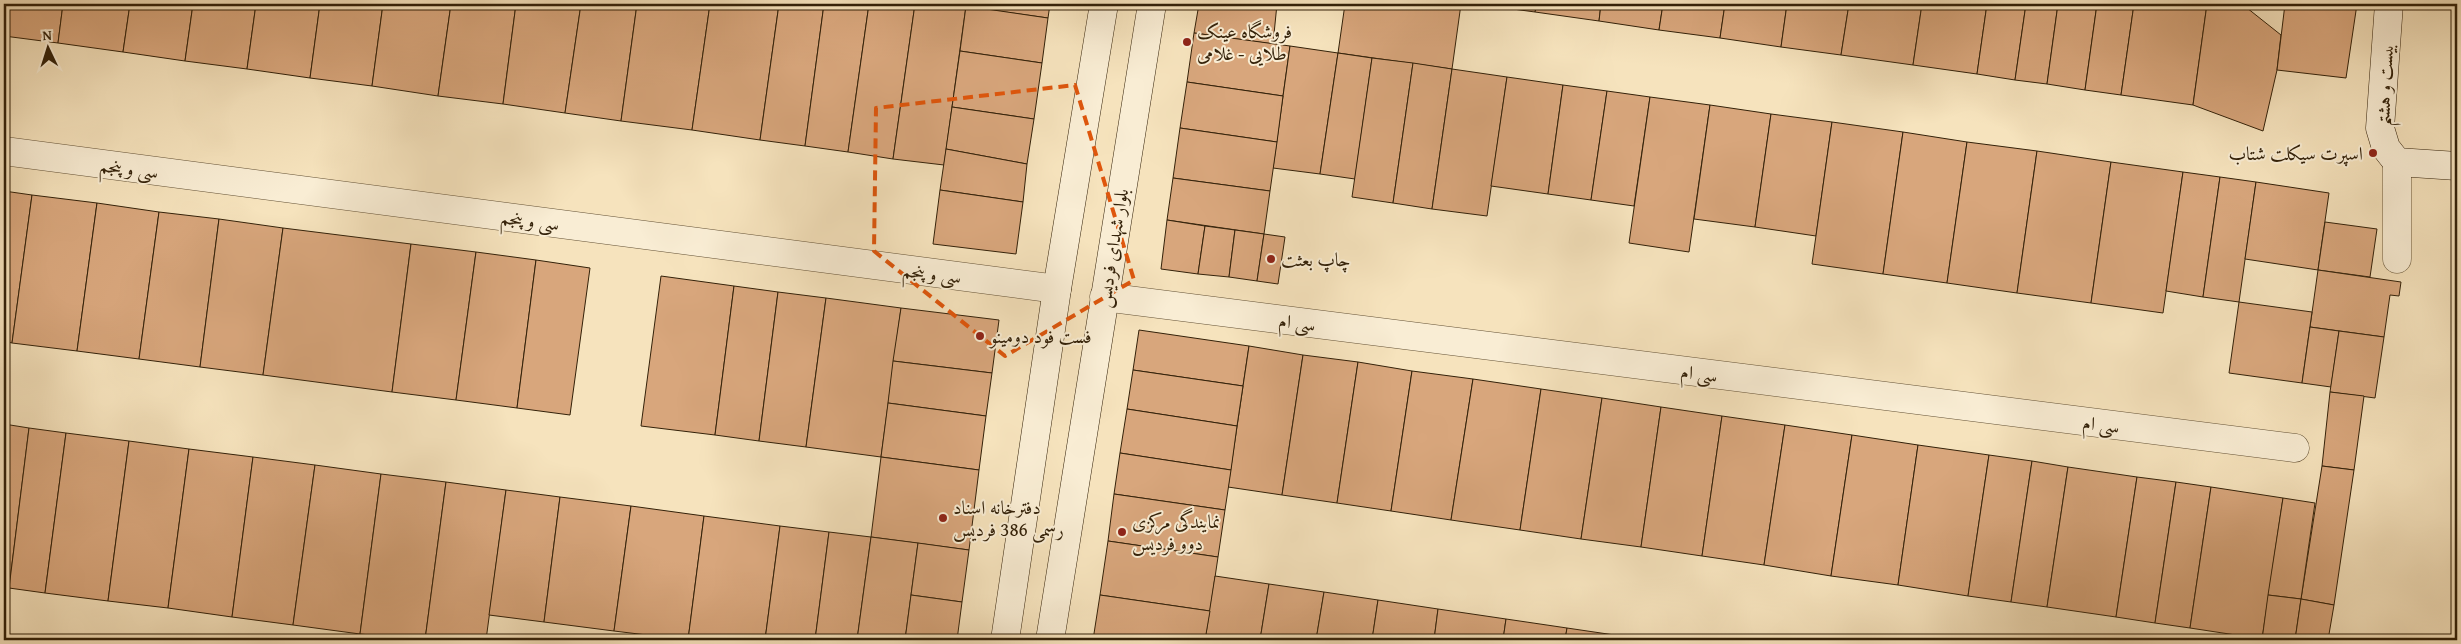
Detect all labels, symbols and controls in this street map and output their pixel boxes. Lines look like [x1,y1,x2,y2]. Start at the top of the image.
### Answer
place label: فروشگاه عینک طلایی - غلامی [1197,17,1292,67]
north arrow [22,22,72,72]
text: N [42,25,53,45]
marker: فروشگاه عینک طلایی - غلامی [1181,36,1193,48]
street label: بیست و هشتم [2368,43,2406,127]
place label: اسپرت سیکلت شتاب [2228,139,2363,167]
marker: اسپرت سیکلت شتاب [2367,147,2379,159]
street label: سی و پنجم [97,150,160,190]
street label: بلوار شهدای فردیس [1089,186,1135,310]
street label: سی و پنجم [498,202,561,242]
place label: چاپ بعثت [1281,245,1351,273]
marker: چاپ بعثت [1265,253,1277,265]
street label: سی و پنجم [900,255,963,295]
street label: سی ام [1276,306,1317,341]
place label: فست فود دومینو [988,322,1092,350]
marker: فست فود دومینو [974,330,986,342]
street label: سی ام [1678,357,1719,392]
street label: سی ام [2080,408,2121,443]
place label: دفترخانه اسناد رسمی 386 فردیس [953,493,1064,543]
place label: نمایندگی مرکزی دوو فردیس [1132,507,1220,557]
marker: دفترخانه اسناد رسمی 386 فردیس [937,512,949,524]
marker: نمایندگی مرکزی دوو فردیس [1116,526,1128,538]

